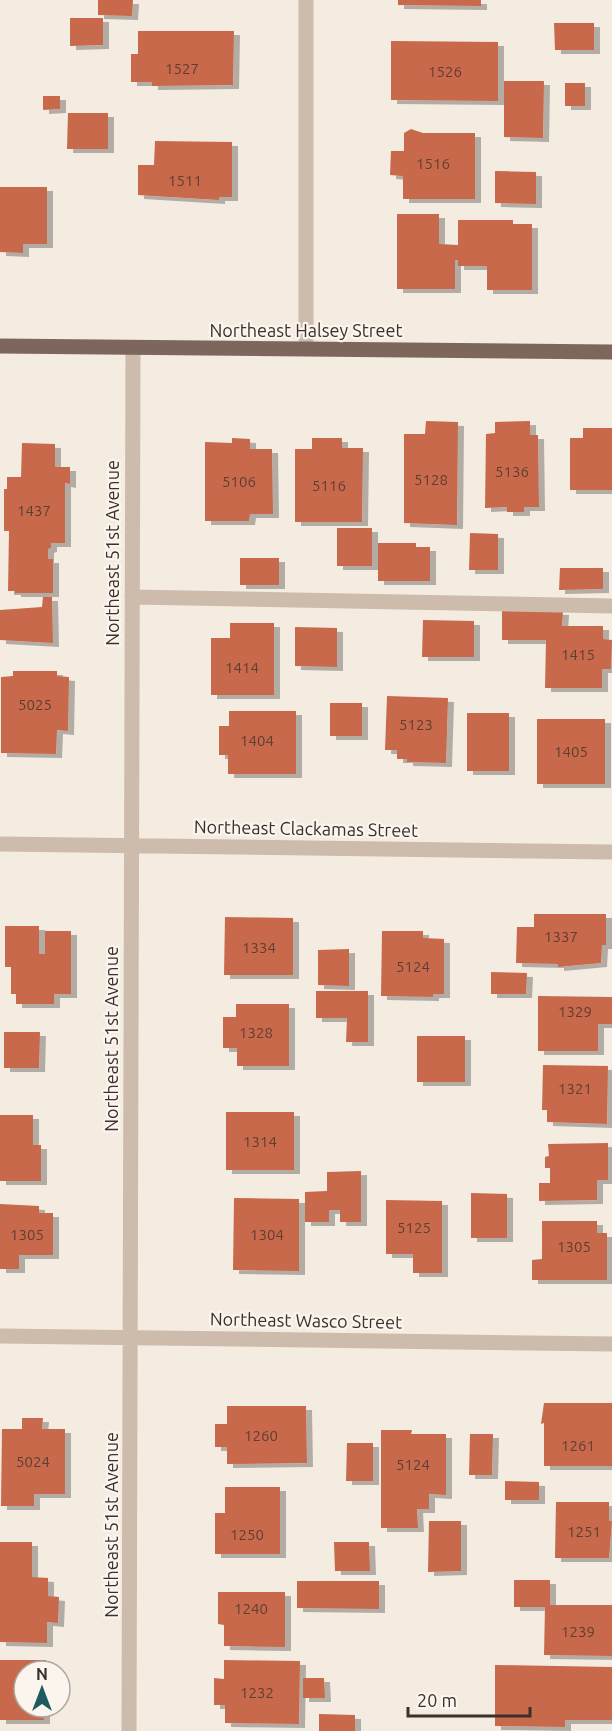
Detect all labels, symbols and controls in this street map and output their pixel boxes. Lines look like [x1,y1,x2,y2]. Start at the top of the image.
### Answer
house number: 1527 [165,60,199,77]
house number: 1526 [428,63,462,80]
house number: 1516 [416,155,450,172]
house number: 1511 [168,172,202,189]
street label: Northeast Halsey Street [209,320,403,340]
street label: Northeast 51st Avenue [102,460,122,646]
house number: 5136 [495,463,529,480]
house number: 5128 [414,471,448,488]
house number: 5106 [222,473,256,490]
house number: 5116 [312,477,346,494]
house number: 1437 [17,502,51,519]
house number: 1415 [561,646,595,663]
house number: 1414 [225,659,259,676]
house number: 5025 [18,696,52,713]
house number: 5123 [399,716,433,733]
house number: 1404 [240,732,274,749]
house number: 1405 [554,743,588,760]
street label: Northeast Clackamas Street [194,816,418,840]
house number: 1337 [544,928,578,945]
house number: 1334 [242,939,276,956]
street label: Northeast 51st Avenue [101,946,121,1132]
house number: 5124 [396,958,430,975]
house number: 1329 [558,1003,592,1020]
house number: 1328 [239,1024,273,1041]
house number: 1321 [558,1080,592,1097]
house number: 1314 [243,1133,277,1150]
house number: 5125 [397,1219,431,1236]
house number: 1305 [10,1226,44,1243]
house number: 1304 [250,1226,284,1243]
house number: 1305 [557,1238,591,1255]
street label: Northeast Wasco Street [210,1308,402,1332]
house number: 1260 [244,1427,278,1444]
street label: Northeast 51st Avenue [101,1432,121,1618]
house number: 1261 [561,1437,595,1454]
house number: 5024 [16,1453,50,1470]
house number: 5124 [396,1456,430,1473]
house number: 1251 [567,1523,601,1540]
house number: 1250 [230,1526,264,1543]
house number: 1240 [234,1600,268,1617]
house number: 1239 [561,1623,595,1640]
north arrow [12,1659,72,1719]
text: N [36,1665,48,1683]
scale bar [408,1680,530,1718]
house number: 1232 [240,1684,274,1701]
text: 20 m [417,1690,457,1710]

